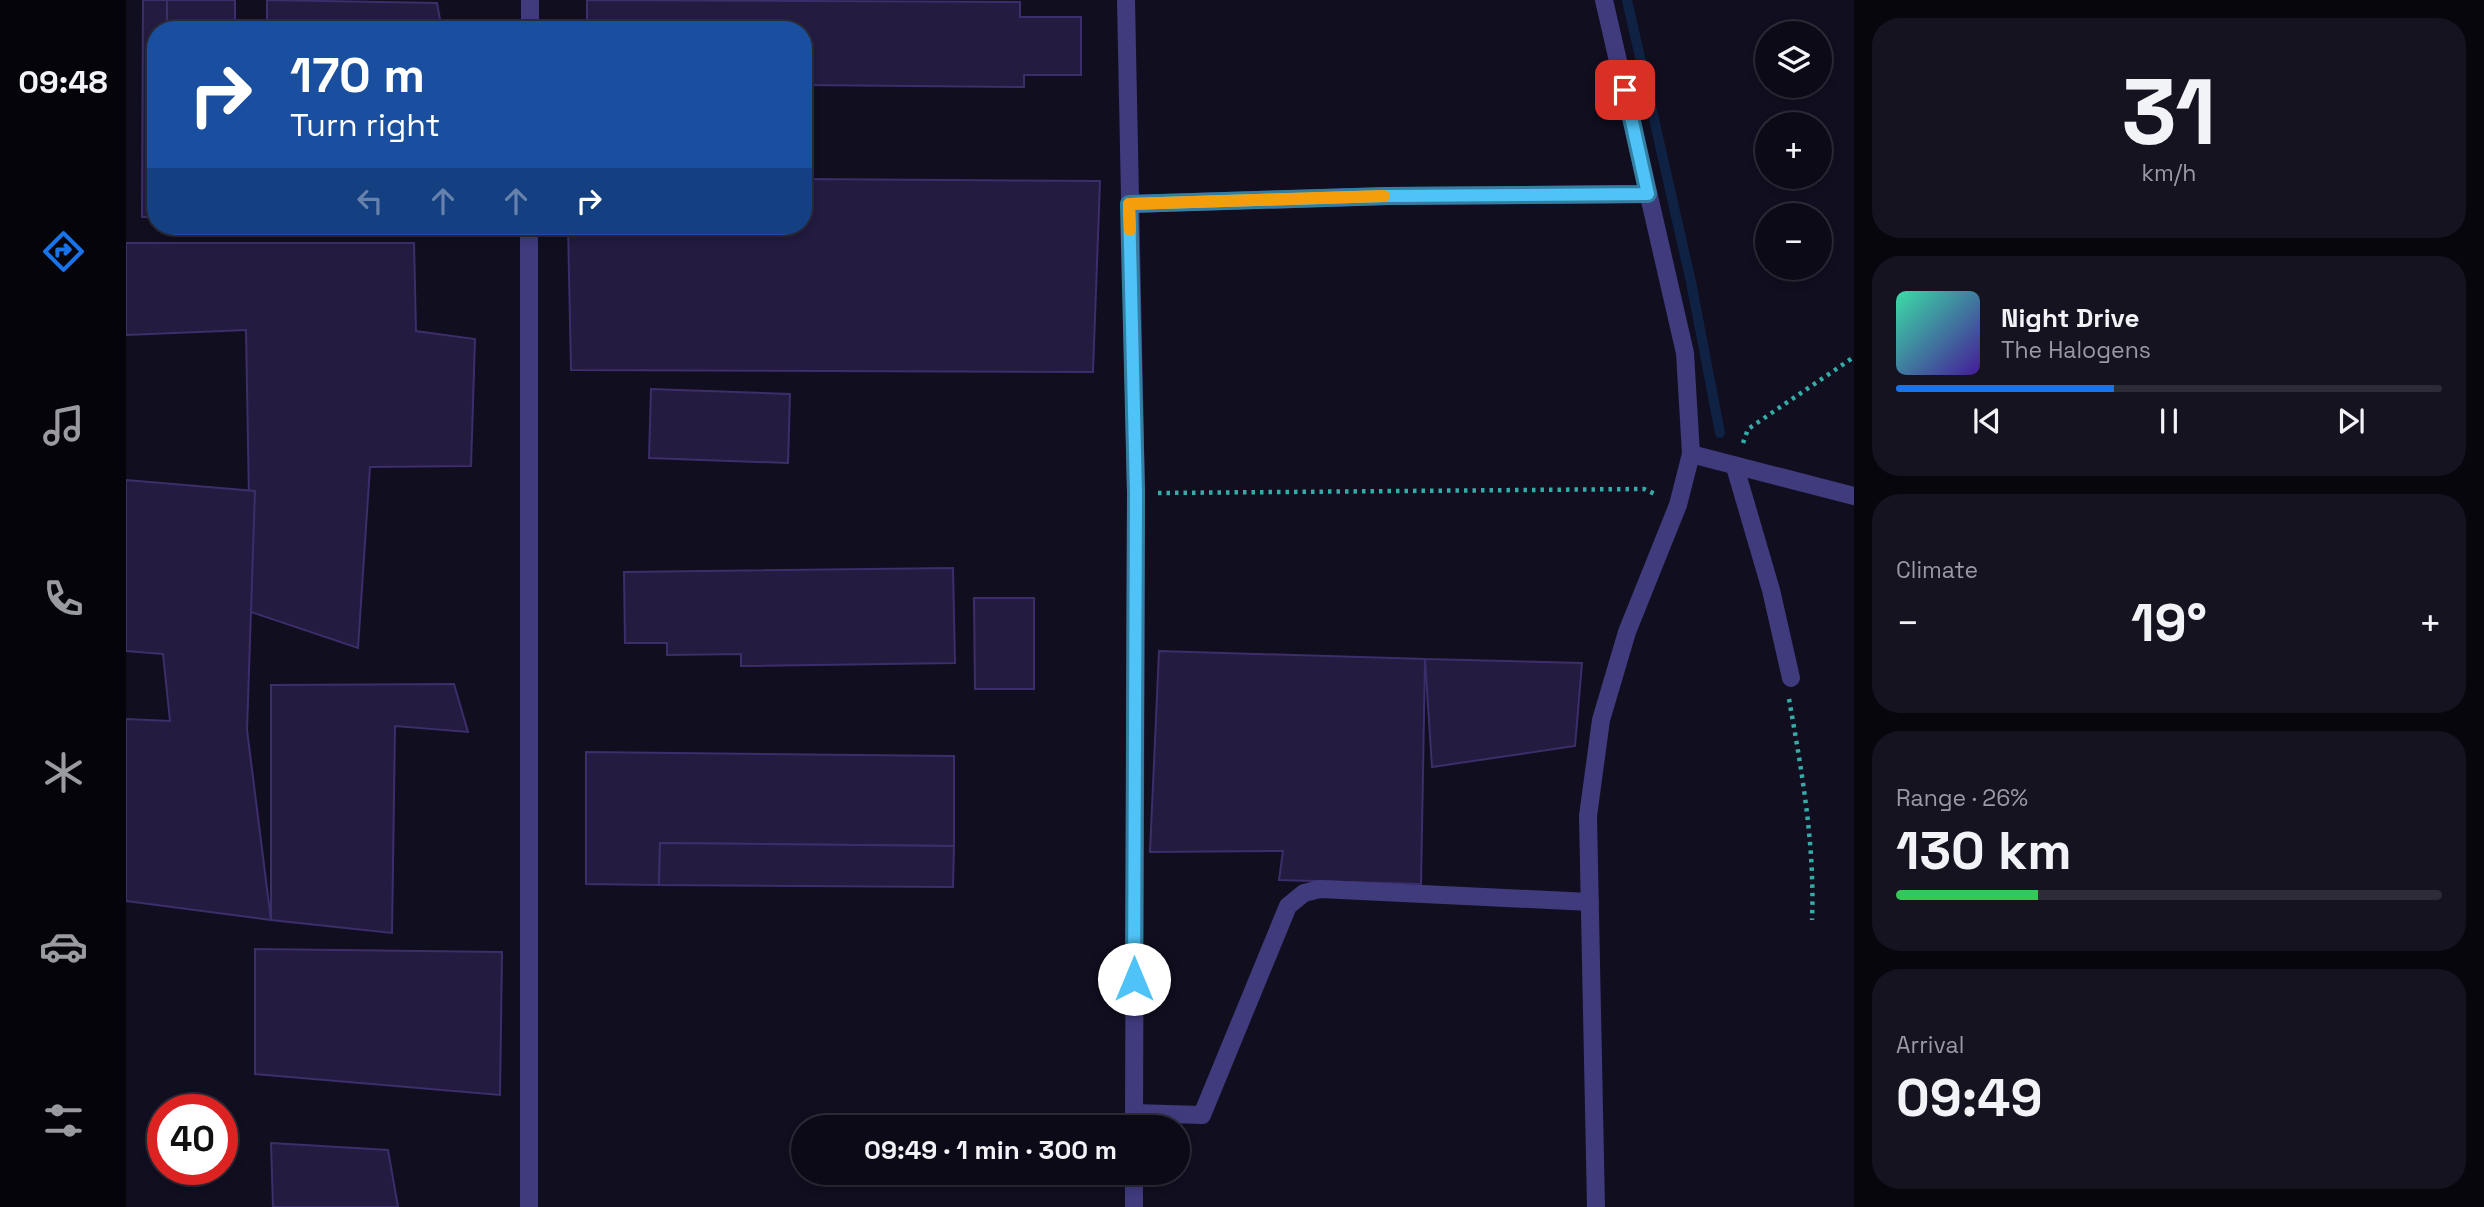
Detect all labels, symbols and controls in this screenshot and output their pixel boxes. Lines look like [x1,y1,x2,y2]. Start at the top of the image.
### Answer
map controls [1755,21,1832,280]
button: layers [1755,21,1832,98]
text: 170 m [290,44,425,106]
icon: right [175,49,266,140]
text: 31 [2122,54,2216,171]
pin [1595,60,1655,120]
text: 09:48 [18,62,108,102]
icon: arrive [1606,71,1644,109]
text: Turn right [290,105,440,145]
button: + [1755,112,1832,189]
text: km/h [2142,158,2196,188]
icon: left [351,182,389,220]
icon: ahead [424,182,462,220]
icon: ahead [497,182,535,220]
icon: right [570,182,608,220]
button: − [1755,203,1832,280]
icon: directions [39,227,88,276]
text: Night Drive [2001,301,2139,335]
text: The Halogens [2001,335,2151,365]
icon: music [39,401,88,450]
icon: previous [1968,402,2006,440]
icon: pause [2150,402,2188,440]
icon: next [2332,402,2370,440]
text: Climate [1896,555,1978,585]
icon: phone [39,574,88,623]
text: 19° [2131,590,2207,656]
text: − [1896,599,1920,647]
text: + [2418,599,2442,647]
icon: climate [39,748,88,797]
text: Range · 26% [1896,783,2028,813]
text: 130 km [1896,818,2072,884]
icon: car [39,922,88,971]
position arrow [1097,942,1171,1016]
text: Arrival [1896,1030,1964,1060]
text: 09:49 [1896,1065,2043,1131]
speed limit sign: 40 [147,1094,238,1185]
icon: filters [39,1096,88,1145]
text: 09:49 · 1 min · 300 m [864,1133,1117,1167]

